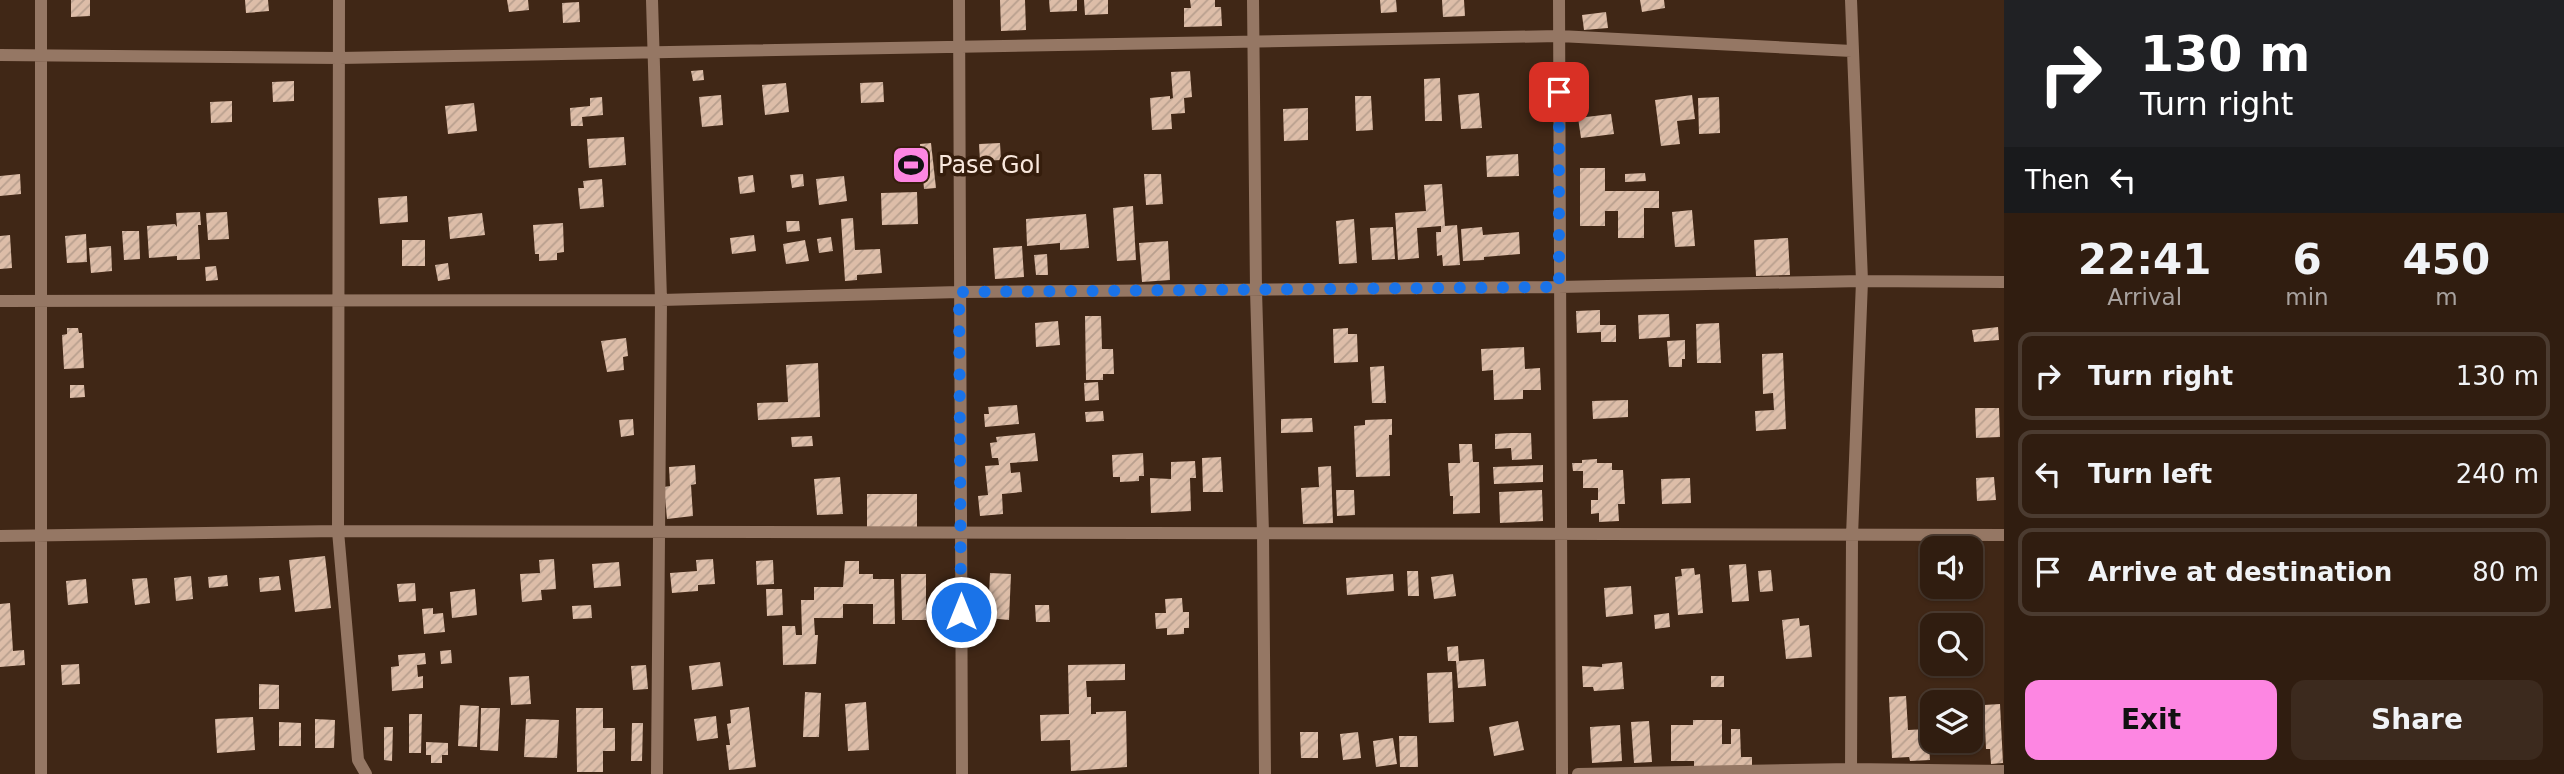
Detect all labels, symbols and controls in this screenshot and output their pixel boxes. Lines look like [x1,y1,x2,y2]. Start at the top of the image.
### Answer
text: 130 m [2140,26,2310,83]
icon: right [2025,28,2116,119]
pin [1529,62,1589,122]
icon: arrive [1540,73,1578,111]
text: Turn right [2140,85,2293,123]
sports icon: Pase Gol [890,144,932,186]
place label: Pase Gol [938,151,1041,179]
icon: left [2104,161,2142,199]
text: Then [2025,165,2090,195]
text: 22:41 [2078,235,2212,284]
text: 6 [2292,235,2322,284]
text: 450 [2403,235,2490,284]
text: Arrival [2107,284,2182,310]
text: min [2285,284,2329,310]
text: m [2435,284,2458,310]
icon: right [2029,357,2067,395]
text: Turn right [2088,361,2233,391]
text: 130 m [2456,361,2539,391]
icon: left [2029,455,2067,493]
text: Turn left [2088,459,2212,489]
text: 240 m [2456,459,2539,489]
map controls [1920,536,1983,753]
button: sound [1920,536,1983,599]
icon: arrive [2029,553,2067,591]
text: Arrive at destination [2088,557,2392,587]
text: 80 m [2472,557,2539,587]
position arrow [924,575,998,649]
button: search [1920,613,1983,676]
button: Exit [2025,680,2277,760]
button: Share [2291,680,2543,760]
button: layers [1920,690,1983,753]

